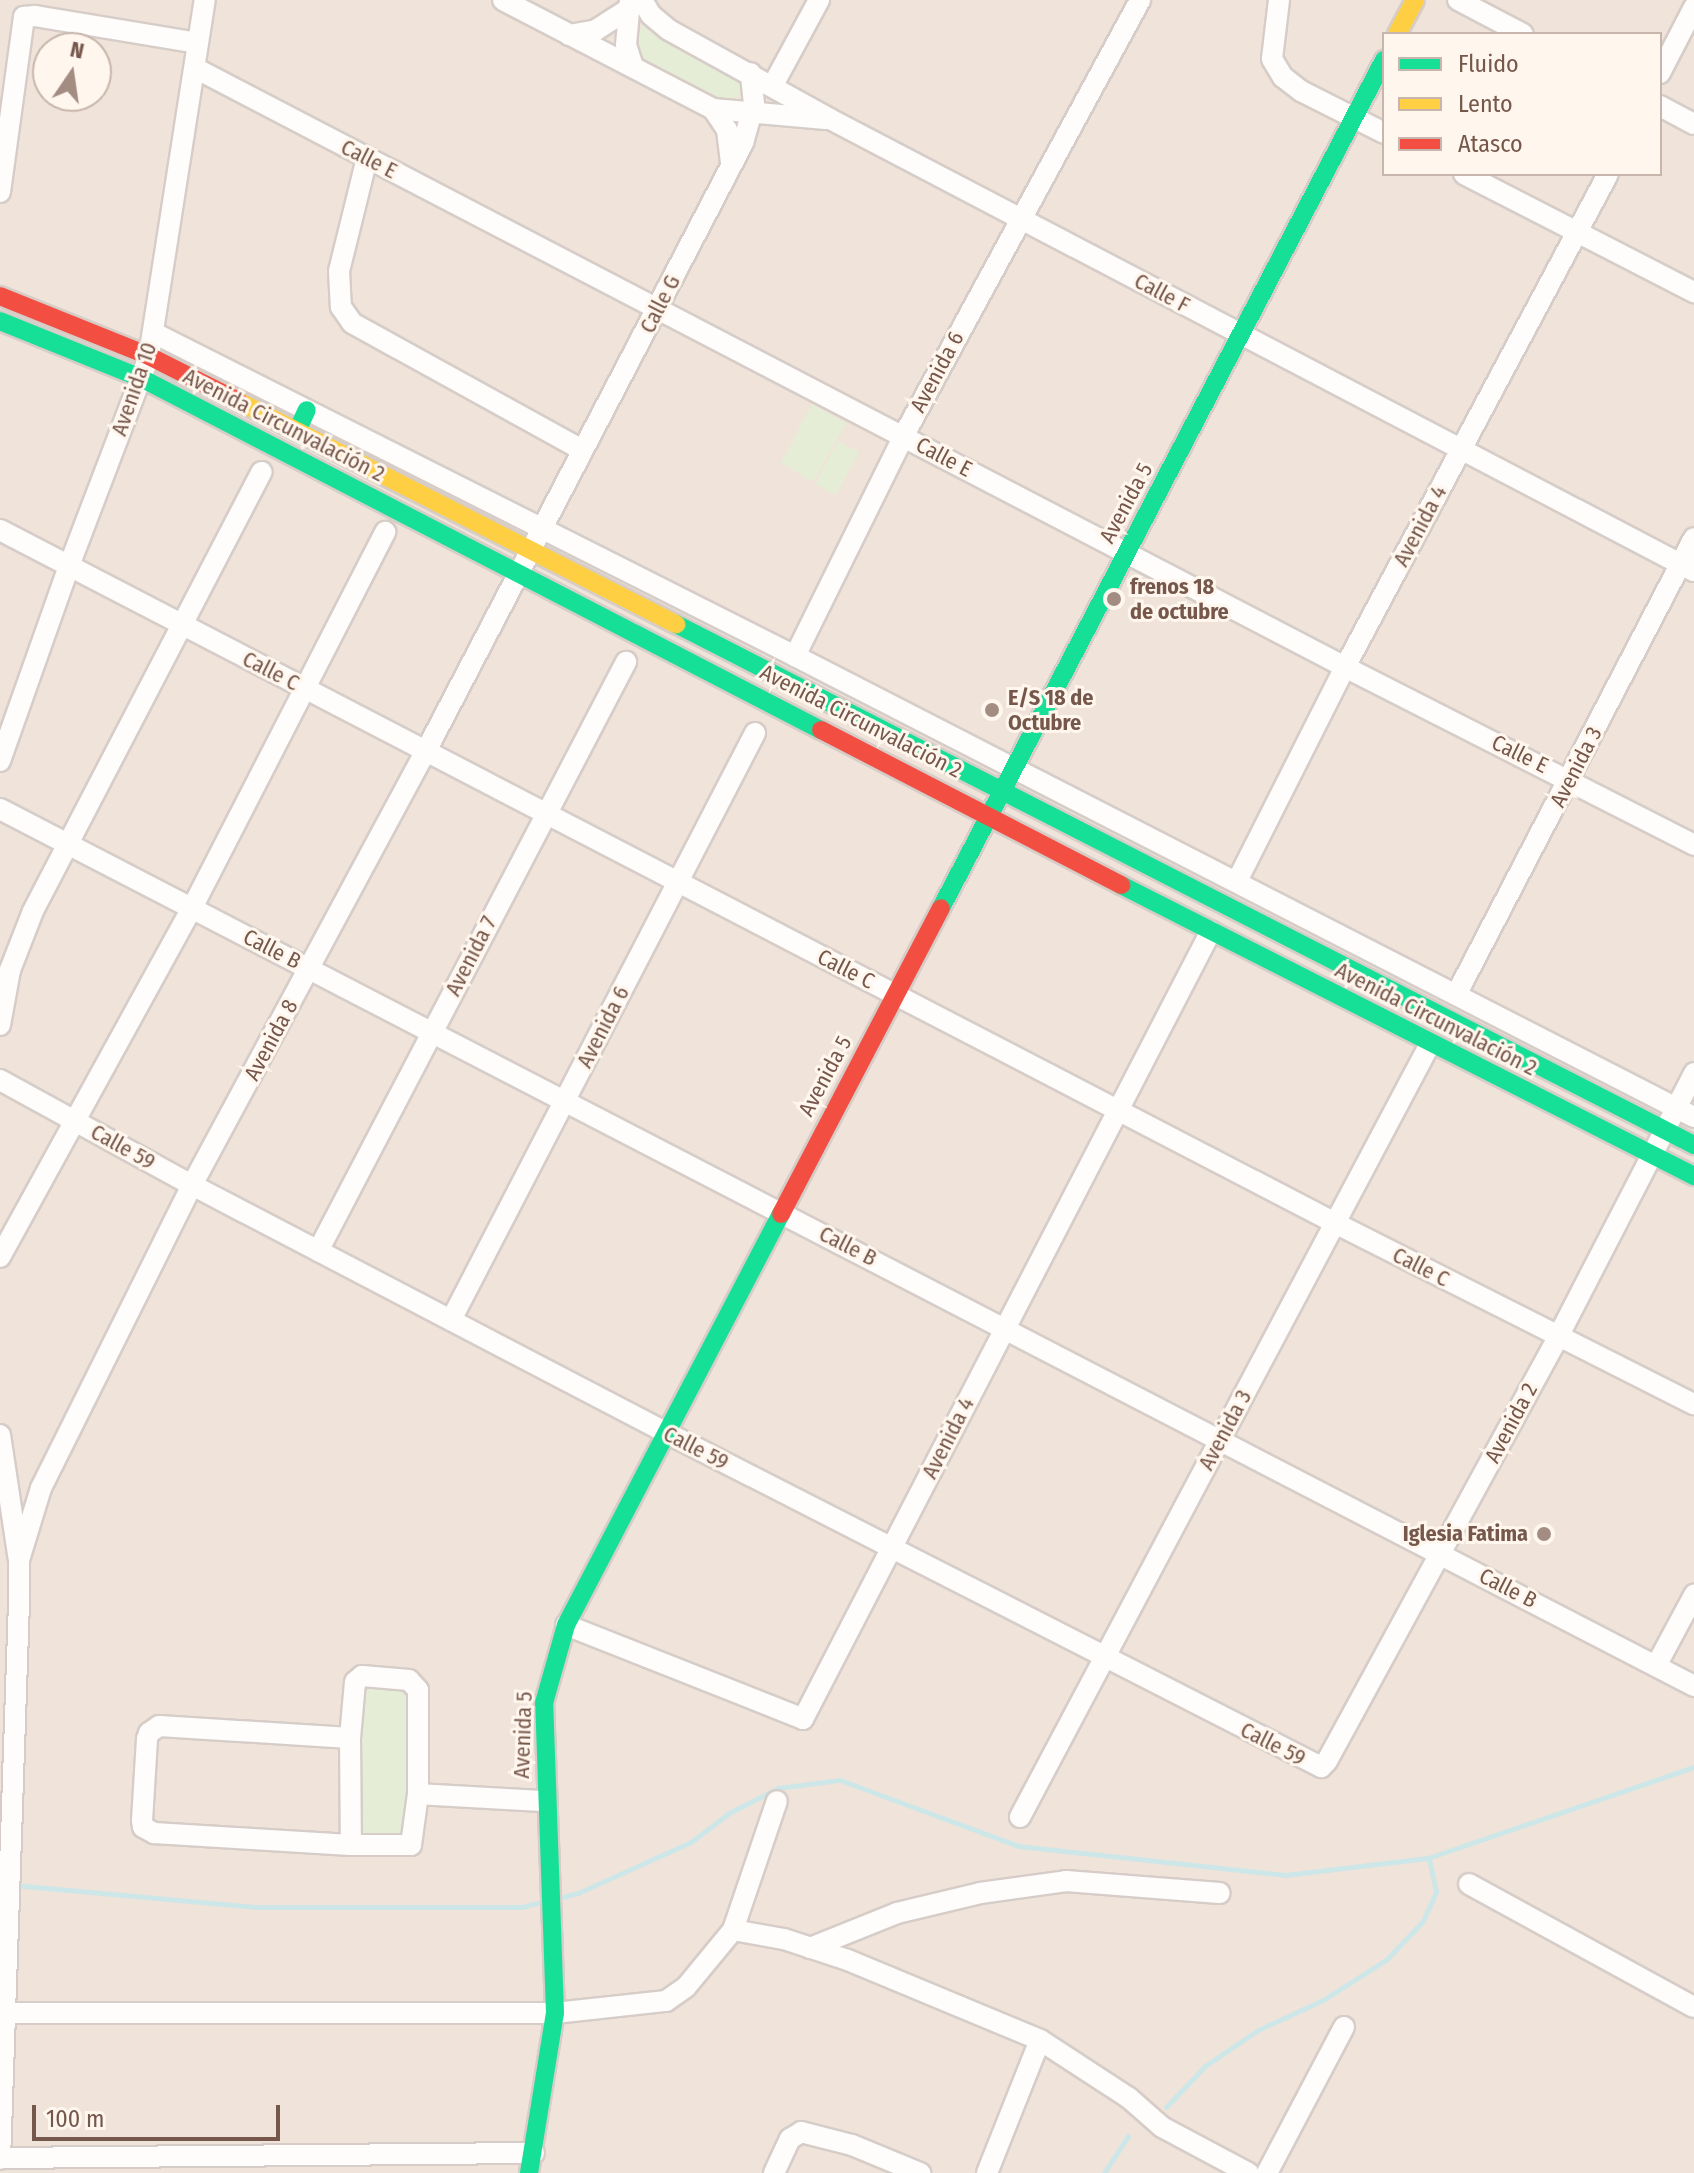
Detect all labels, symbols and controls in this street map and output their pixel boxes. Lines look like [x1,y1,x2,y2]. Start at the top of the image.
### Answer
north arrow [32,32,112,112]
legend [1382,32,1662,176]
text: N [68,35,87,65]
text: Fluido [1458,50,1519,78]
text: Lento [1458,90,1513,118]
text: Atasco [1458,130,1523,158]
street label: Calle E [337,134,401,184]
street label: Calle F [1130,268,1194,318]
street label: Calle G [634,271,686,337]
street label: Avenida 6 [905,327,969,417]
street label: Avenida 10 [106,339,162,439]
street label: Avenida Circunvalación 2 [179,363,389,487]
street label: Calle E [912,431,976,483]
street label: Avenida 5 [1094,458,1158,548]
street label: Avenida 4 [1388,481,1452,571]
place label: frenos 18 de octubre [1130,573,1229,624]
marker: frenos 18 de octubre [1105,590,1123,608]
street label: Calle C [238,646,304,696]
street label: Avenida Circunvalación 2 [756,659,966,783]
place label: E/S 18 de Octubre [1008,684,1093,736]
marker: E/S 18 de Octubre [983,701,1001,719]
street label: Avenida 3 [1545,722,1607,812]
street label: Calle E [1488,729,1552,779]
street label: Avenida 7 [440,912,502,1000]
street label: Calle B [239,923,305,975]
street label: Calle C [813,944,879,994]
street label: Avenida Circunvalación 2 [1331,957,1541,1081]
street label: Avenida 6 [571,982,635,1072]
street label: Avenida 8 [239,995,303,1085]
street label: Avenida 5 [793,1031,857,1121]
street label: Calle 59 [86,1119,160,1175]
street label: Calle B [815,1220,881,1272]
street label: Calle C [1388,1242,1454,1292]
street label: Avenida 2 [1479,1379,1543,1467]
street label: Avenida 3 [1193,1385,1257,1475]
street label: Avenida 4 [916,1393,980,1483]
street label: Calle 59 [659,1420,733,1476]
place label: Iglesia Fatima [1403,1521,1528,1547]
marker: Iglesia Fatima [1535,1525,1553,1543]
street label: Calle B [1475,1562,1541,1614]
street label: Avenida 5 [508,1691,538,1779]
street label: Calle 59 [1236,1716,1310,1772]
scale bar [36,2089,284,2139]
text: 100 m [46,2105,104,2133]

